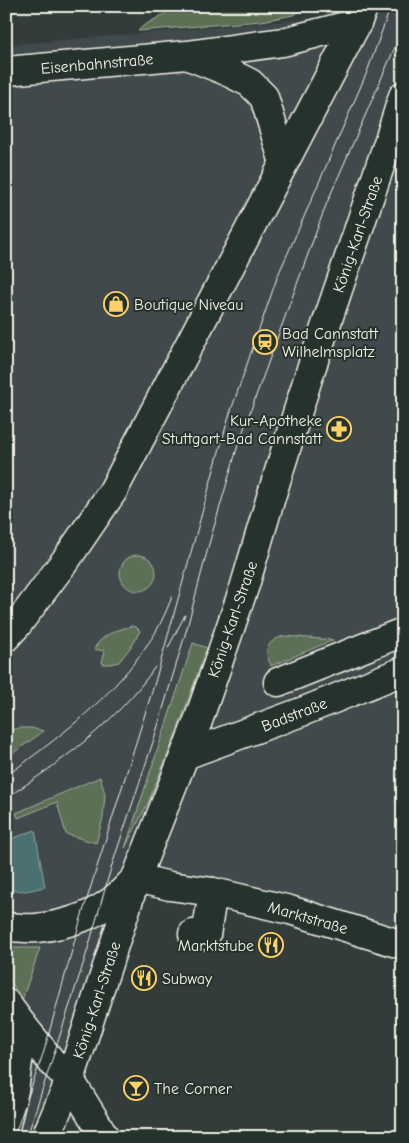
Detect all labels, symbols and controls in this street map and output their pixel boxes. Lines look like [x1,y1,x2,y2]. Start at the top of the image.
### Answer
street label: Eisenbahnstraße [40,50,154,78]
street label: König-Karl-Straße [329,173,386,295]
shop icon: Boutique Niveau [103,291,129,317]
place label: Boutique Niveau [134,296,244,314]
place label: Bad Cannstatt Wilhelmsplatz [282,325,378,361]
station icon: Bad Cannstatt Wilhelmsplatz [252,329,278,355]
place label: Kur-Apotheke Stuttgart-Bad Cannstatt [162,412,322,448]
pharmacy icon: Kur-Apotheke Stuttgart-Bad Cannstatt [326,416,352,442]
street label: König-Karl-Straße [204,558,261,680]
street label: Badstraße [259,694,330,736]
street label: Marktstraße [266,898,350,938]
restaurant icon: Marktstube [258,932,284,958]
place label: Marktstube [178,937,254,955]
street label: König-Karl-Straße [69,939,124,1061]
restaurant icon: Subway [131,965,157,991]
place label: Subway [162,970,213,988]
bar icon: The Corner [123,1075,149,1101]
place label: The Corner [154,1080,233,1098]

